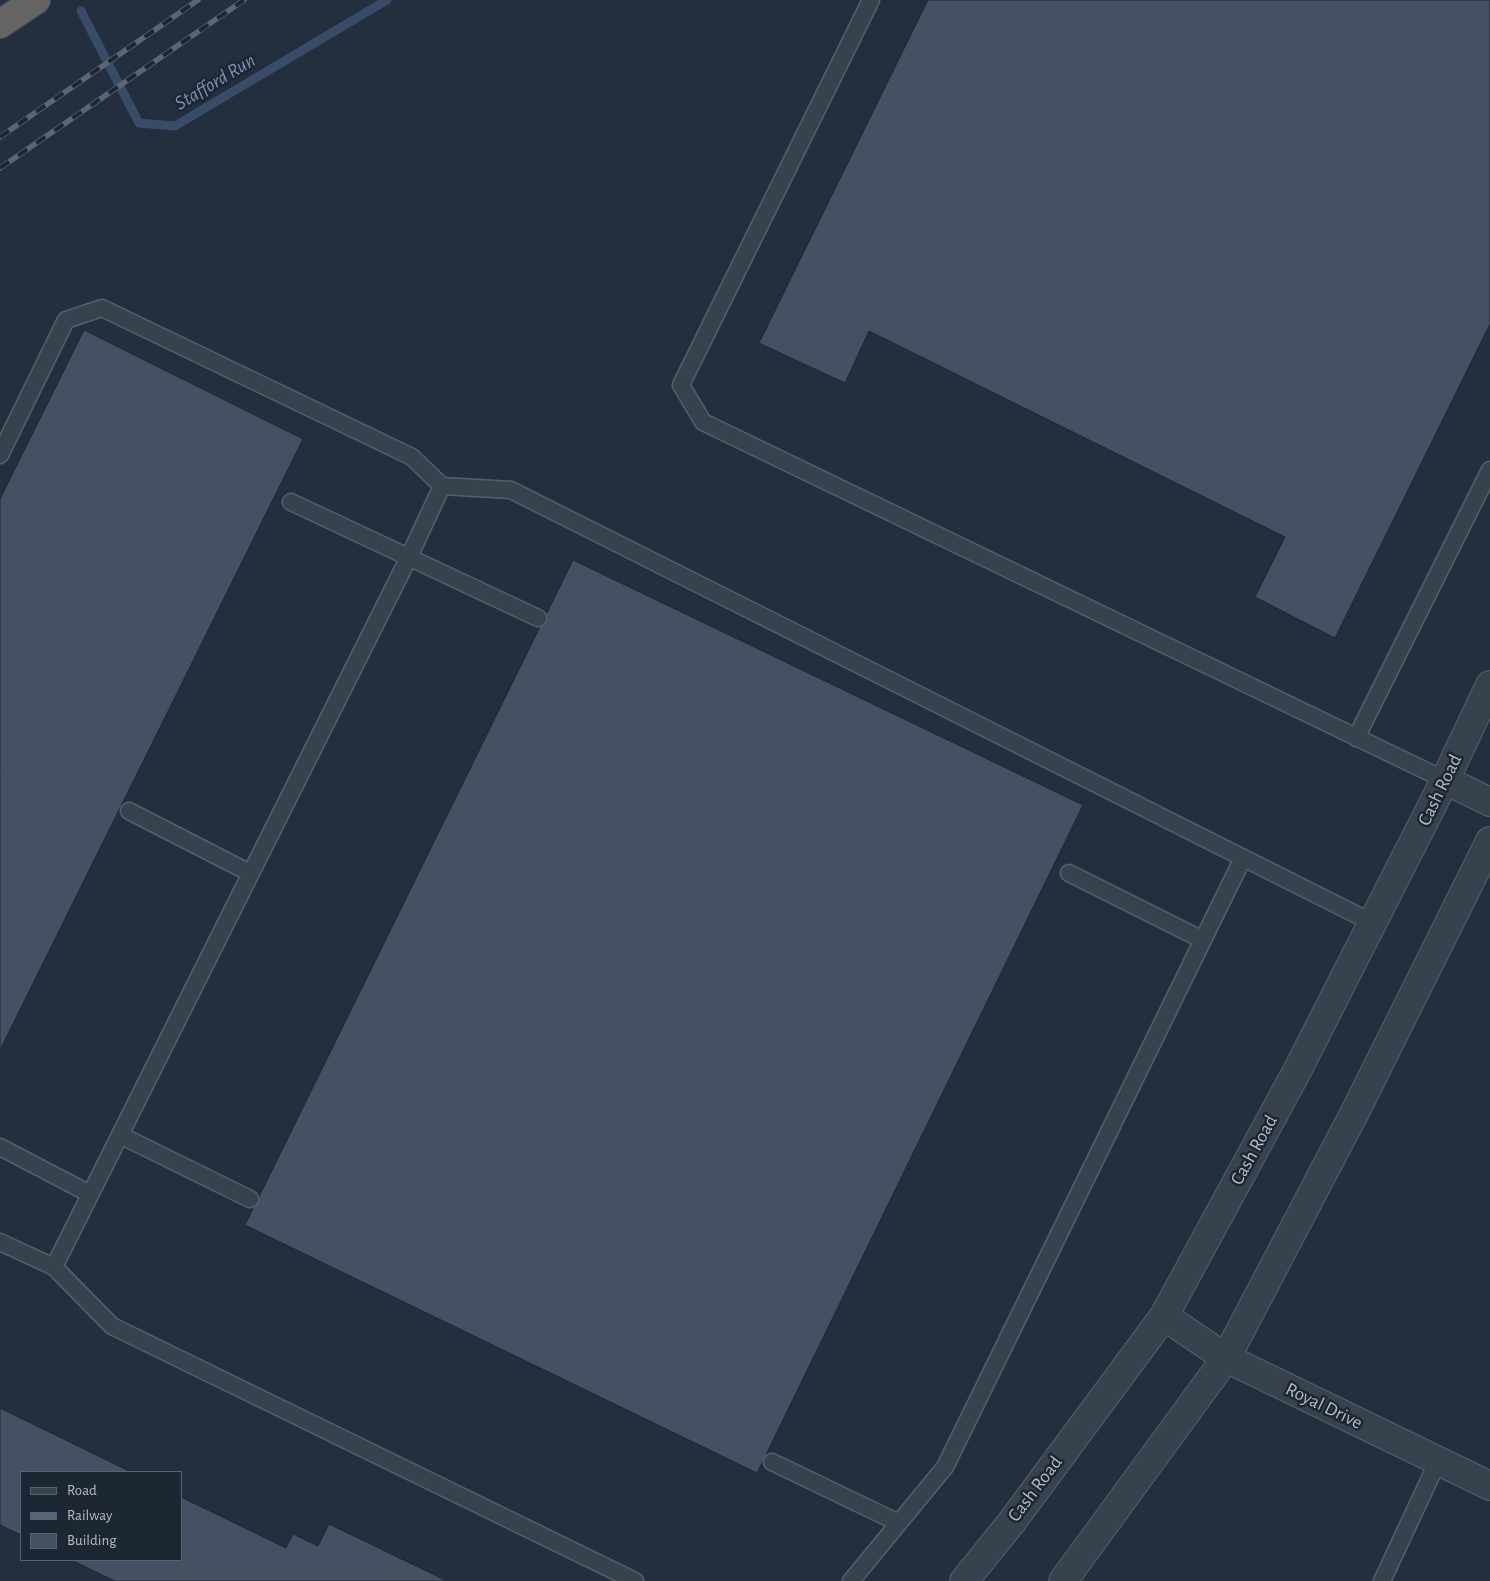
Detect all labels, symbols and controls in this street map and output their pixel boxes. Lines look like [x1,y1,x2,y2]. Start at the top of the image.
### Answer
water label: Stafford Run [170,49,260,115]
street label: Cash Road [1413,751,1467,829]
street label: Cash Road [1225,1111,1283,1189]
street label: Royal Drive [1282,1378,1366,1434]
street label: Cash Road [1003,1452,1067,1526]
legend [20,1471,182,1561]
text: Road [67,1483,97,1498]
text: Railway [67,1508,112,1523]
text: Building [67,1533,117,1548]

